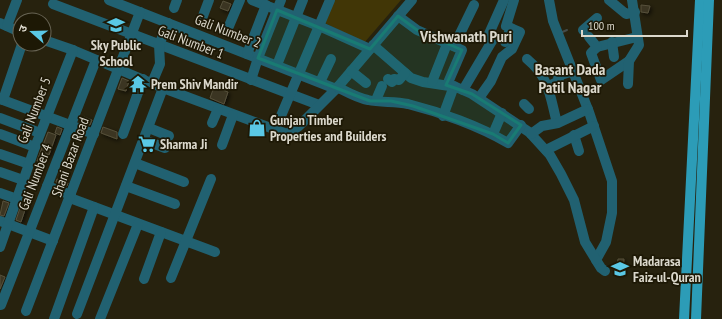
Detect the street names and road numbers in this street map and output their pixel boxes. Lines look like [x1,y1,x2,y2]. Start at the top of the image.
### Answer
street label: Gali Number 2 [192,10,264,52]
street label: Gali Number 1 [155,21,227,63]
street label: Gali Number 5 [13,74,55,146]
street label: Shani Bazar Road [47,115,93,199]
street label: Gali Number 4 [14,141,56,213]

